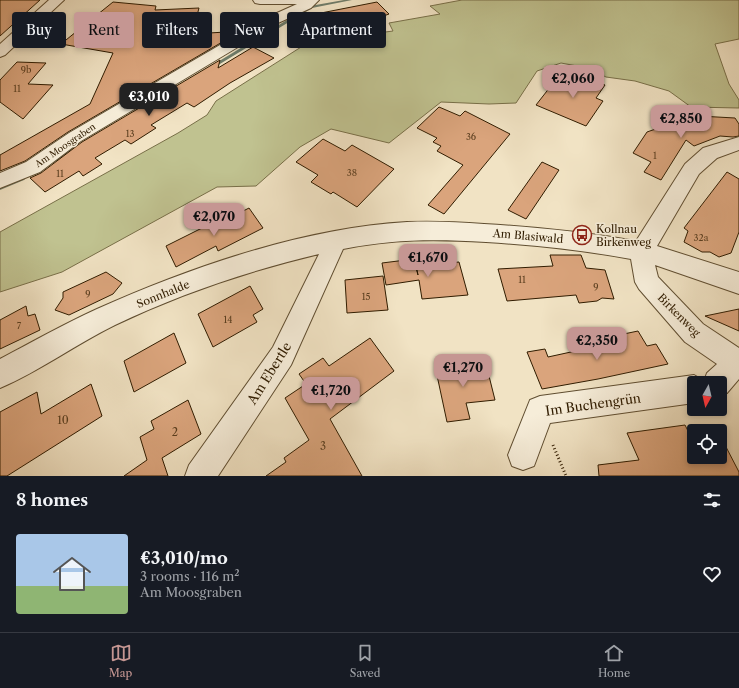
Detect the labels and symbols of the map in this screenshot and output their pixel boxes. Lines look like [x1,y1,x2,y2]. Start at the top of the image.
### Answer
house number: 9b [21,64,32,75]
pin: €2,060 [540,65,606,99]
house number: 11 [13,83,21,94]
pin: €3,010 [116,83,182,117]
pin: €2,850 [648,105,714,139]
street label: Am Moosgraben [32,120,98,170]
house number: 13 [126,128,134,139]
house number: 36 [466,131,476,142]
house number: 1 [653,150,657,161]
house number: 38 [347,167,357,178]
house number: 11 [56,168,64,179]
pin: €2,070 [181,203,247,237]
place label: Kollnau Birkenweg [596,222,651,249]
bus stop icon: Kollnau Birkenweg [571,224,593,246]
street label: Am Blasiwald [491,226,564,246]
house number: 32a [694,232,709,243]
pin: €1,670 [395,244,461,278]
house number: 11 [518,274,526,285]
street label: Sonnhalde [134,277,192,311]
house number: 9 [593,281,599,292]
house number: 9 [85,288,91,299]
house number: 15 [362,291,370,302]
street label: Birkenweg [655,291,704,340]
house number: 14 [224,314,233,325]
house number: 7 [17,320,22,331]
pin: €2,350 [564,327,630,361]
street label: Am Ebertle [243,339,294,408]
pin: €1,270 [430,354,496,388]
north arrow [687,376,727,416]
pin: €1,720 [298,377,364,411]
street label: Im Buchengrün [544,389,642,419]
house number: 10 [57,413,69,427]
house number: 2 [172,425,178,439]
house number: 3 [320,439,326,453]

